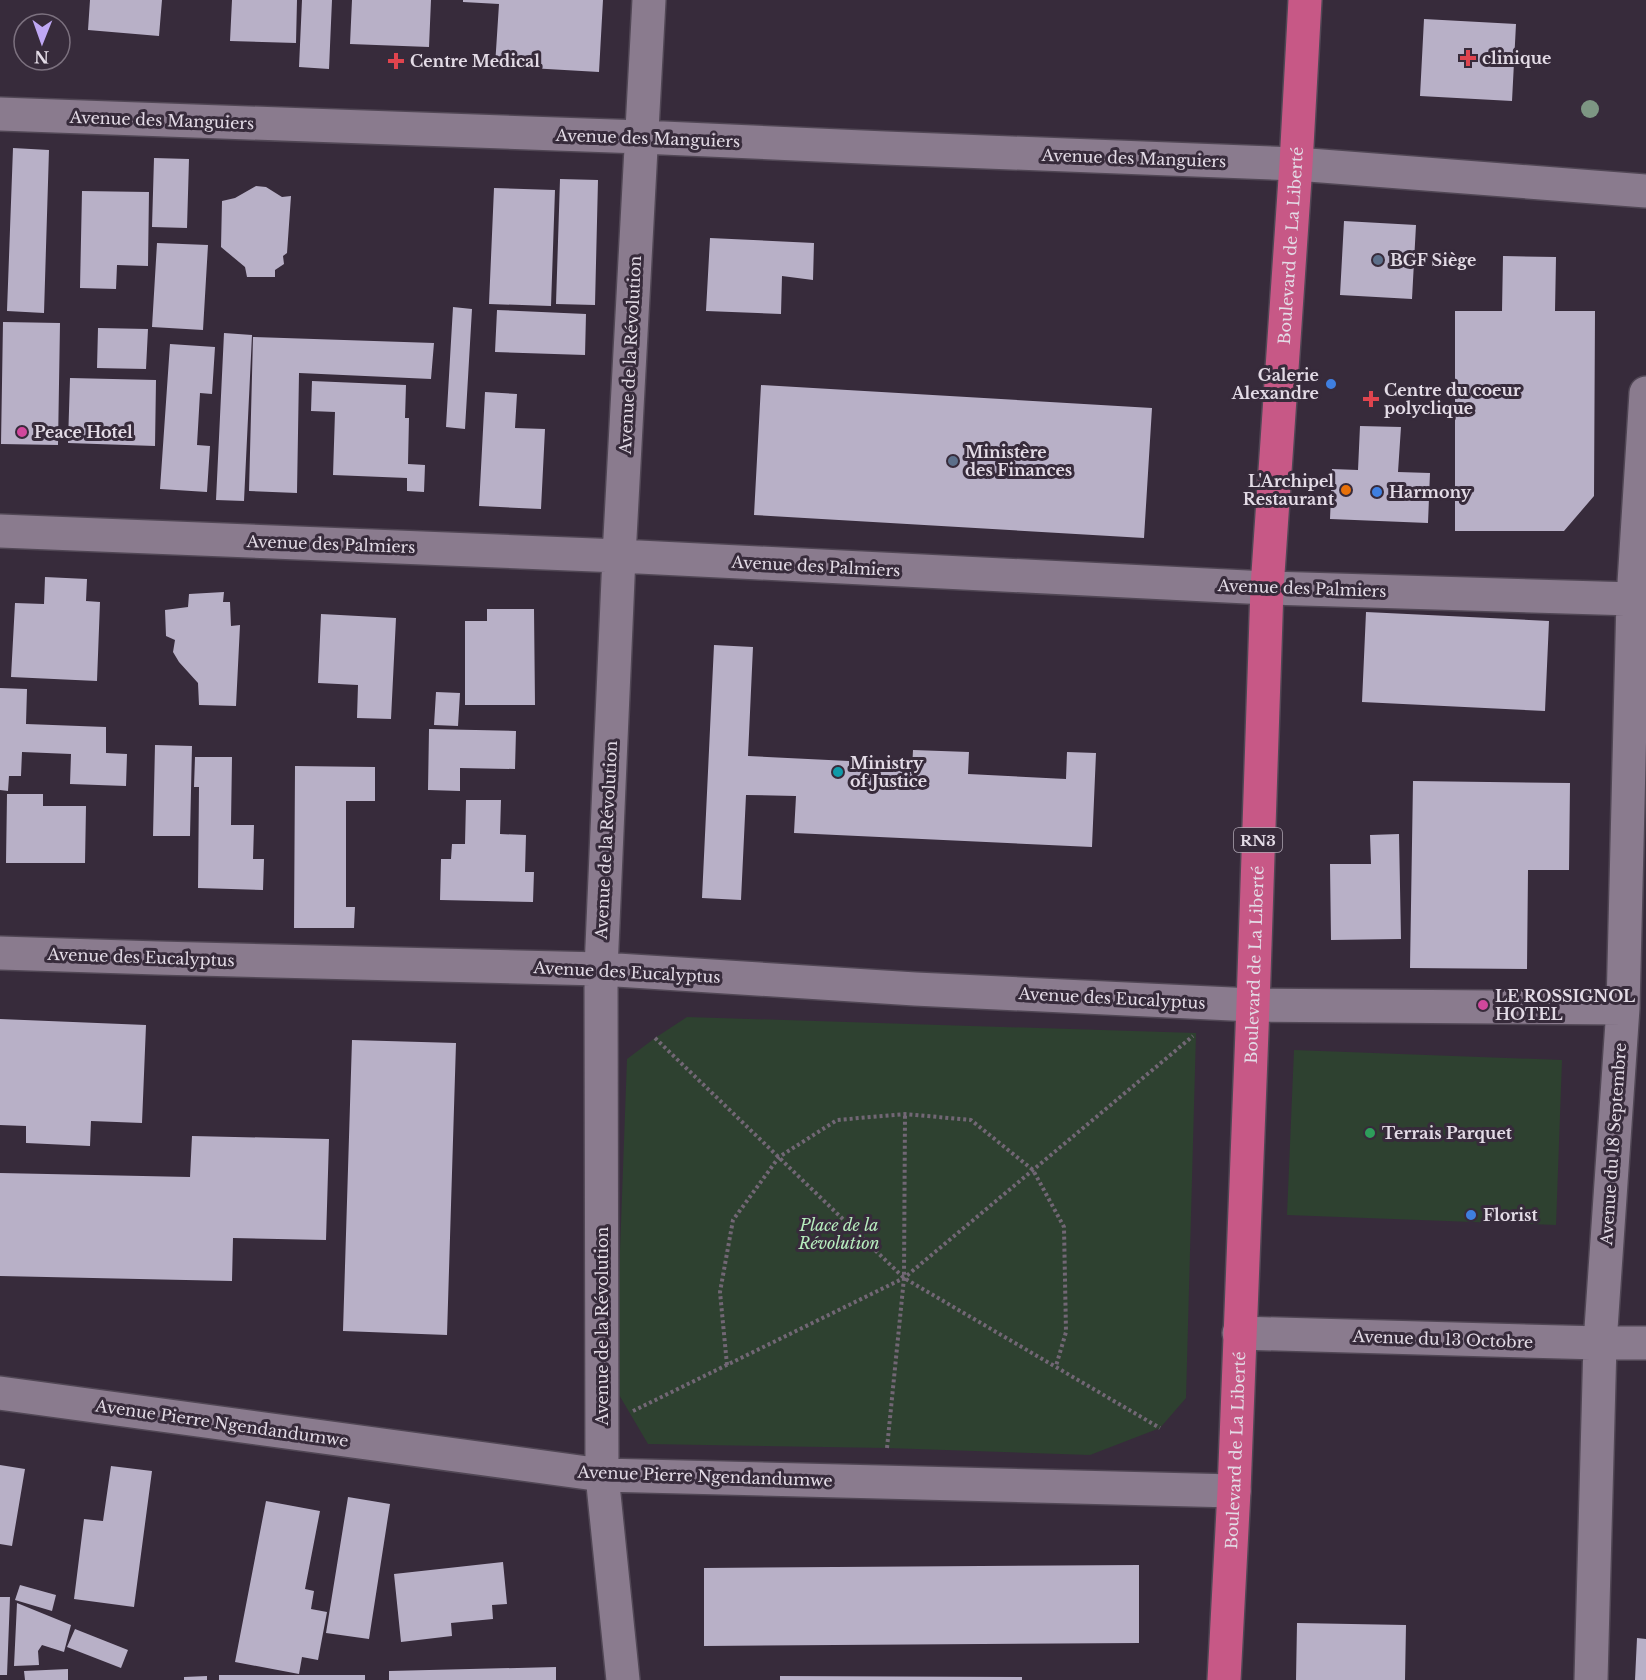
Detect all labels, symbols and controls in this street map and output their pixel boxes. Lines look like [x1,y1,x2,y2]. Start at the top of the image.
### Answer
north arrow [12,12,72,72]
text: N [34,47,49,67]
place label: clinique [1482,48,1551,68]
marker: clinique [1459,49,1477,67]
place label: Centre Medical [410,51,540,71]
marker: Centre Medical [387,52,405,70]
street label: Avenue des Manguiers [68,107,255,133]
street label: Avenue des Manguiers [554,125,741,151]
street label: Avenue des Manguiers [1040,145,1227,171]
street label: Boulevard de La Liberté [1274,146,1307,345]
place label: BGF Siège [1390,250,1476,270]
marker: BGF Siège [1371,253,1385,267]
street label: Avenue de la Révolution [615,255,645,456]
place label: Galerie Alexandre [1231,365,1319,403]
marker: Galerie Alexandre [1324,377,1338,391]
place label: Centre du coeur polyclique [1384,380,1521,418]
marker: Centre du coeur polyclique [1362,390,1380,408]
place label: Peace Hotel [34,422,133,442]
marker: Peace Hotel [15,425,29,439]
place label: Ministère des Finances [965,442,1072,480]
marker: Ministère des Finances [946,454,960,468]
place label: L'Archipel Restaurant [1243,471,1335,509]
place label: Harmony [1389,482,1472,502]
marker: L'Archipel Restaurant [1339,483,1353,497]
marker: Harmony [1370,485,1384,499]
street label: Avenue des Palmiers [245,531,416,557]
street label: Avenue des Palmiers [730,552,901,580]
street label: Avenue des Palmiers [1216,575,1387,601]
street label: Avenue de la Révolution [591,740,621,941]
place label: Ministry of Justice [850,753,927,791]
marker: Ministry of Justice [831,765,845,779]
road number: RN3 [1234,828,1282,852]
street label: Boulevard de La Liberté [1241,865,1268,1064]
street label: Avenue des Eucalyptus [46,944,235,970]
street label: Avenue des Eucalyptus [532,957,721,987]
street label: Avenue des Eucalyptus [1017,983,1206,1013]
place label: LE ROSSIGNOL HOTEL [1495,986,1635,1024]
marker: LE ROSSIGNOL HOTEL [1476,998,1490,1012]
street label: Avenue du 18 Septembre [1596,1042,1630,1247]
place label: Terrais Parquet [1382,1123,1513,1143]
marker: Terrais Parquet [1363,1126,1377,1140]
place label: Florist [1483,1205,1538,1225]
marker: Florist [1464,1208,1478,1222]
park label: Place de la Révolution [797,1215,880,1253]
street label: Avenue de la Révolution [592,1227,612,1426]
street label: Avenue du 13 Octobre [1351,1326,1534,1352]
street label: Boulevard de La Liberté [1221,1351,1249,1550]
street label: Avenue Pierre Ngendandumwe [93,1395,350,1451]
street label: Avenue Pierre Ngendandumwe [576,1462,833,1490]

